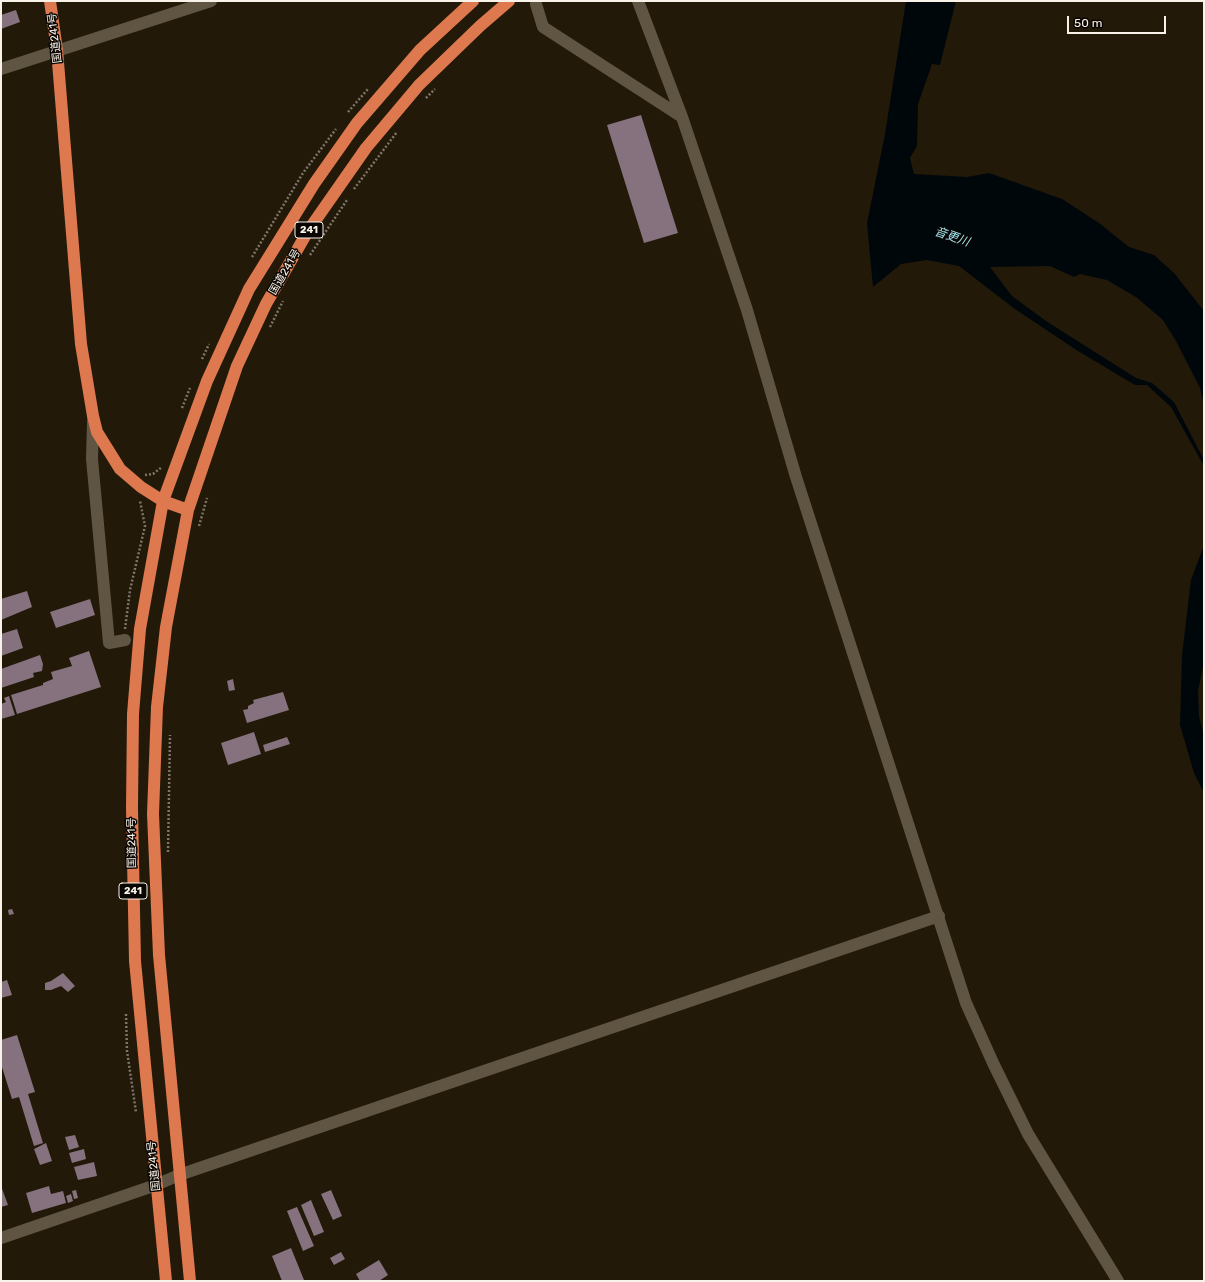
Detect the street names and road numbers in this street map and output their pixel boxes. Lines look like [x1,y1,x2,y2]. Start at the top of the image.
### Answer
street label: 国道241号 [45,12,65,64]
road number: 241 [295,222,323,238]
street label: 国道241号 [267,247,303,297]
street label: 国道241号 [125,818,139,868]
road number: 241 [119,883,147,899]
street label: 国道241号 [145,1140,163,1192]

